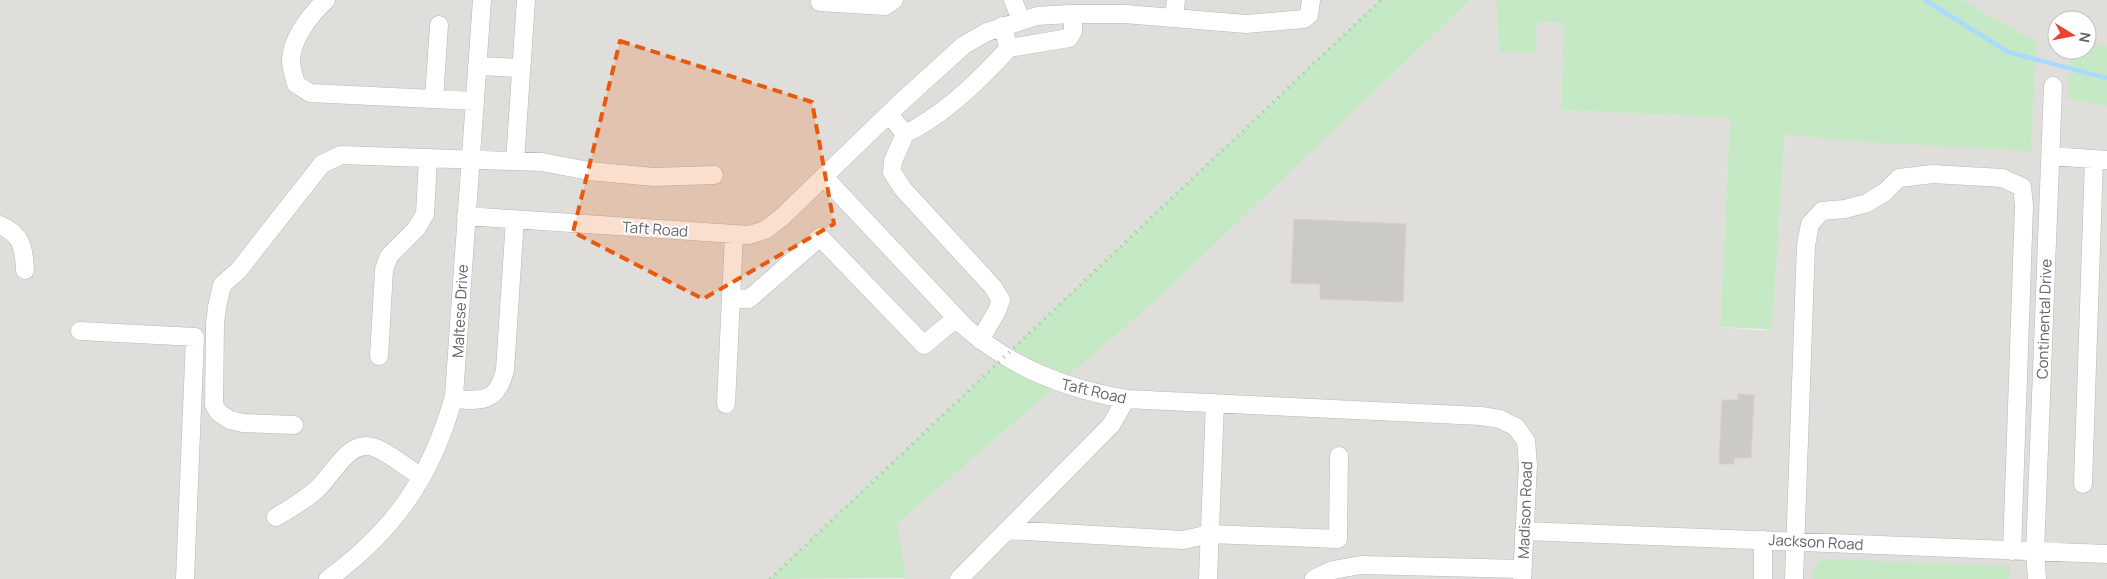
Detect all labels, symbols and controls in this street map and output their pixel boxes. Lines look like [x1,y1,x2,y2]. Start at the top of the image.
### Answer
north arrow [2047,10,2097,60]
text: N [2075,31,2096,44]
street label: Taft Road [621,216,689,242]
street label: Continental Drive [2031,258,2057,379]
street label: Maltese Drive [447,263,473,358]
street label: Taft Road [1059,373,1129,409]
street label: Madison Road [1513,461,1537,559]
street label: Jackson Road [1768,529,1864,555]

